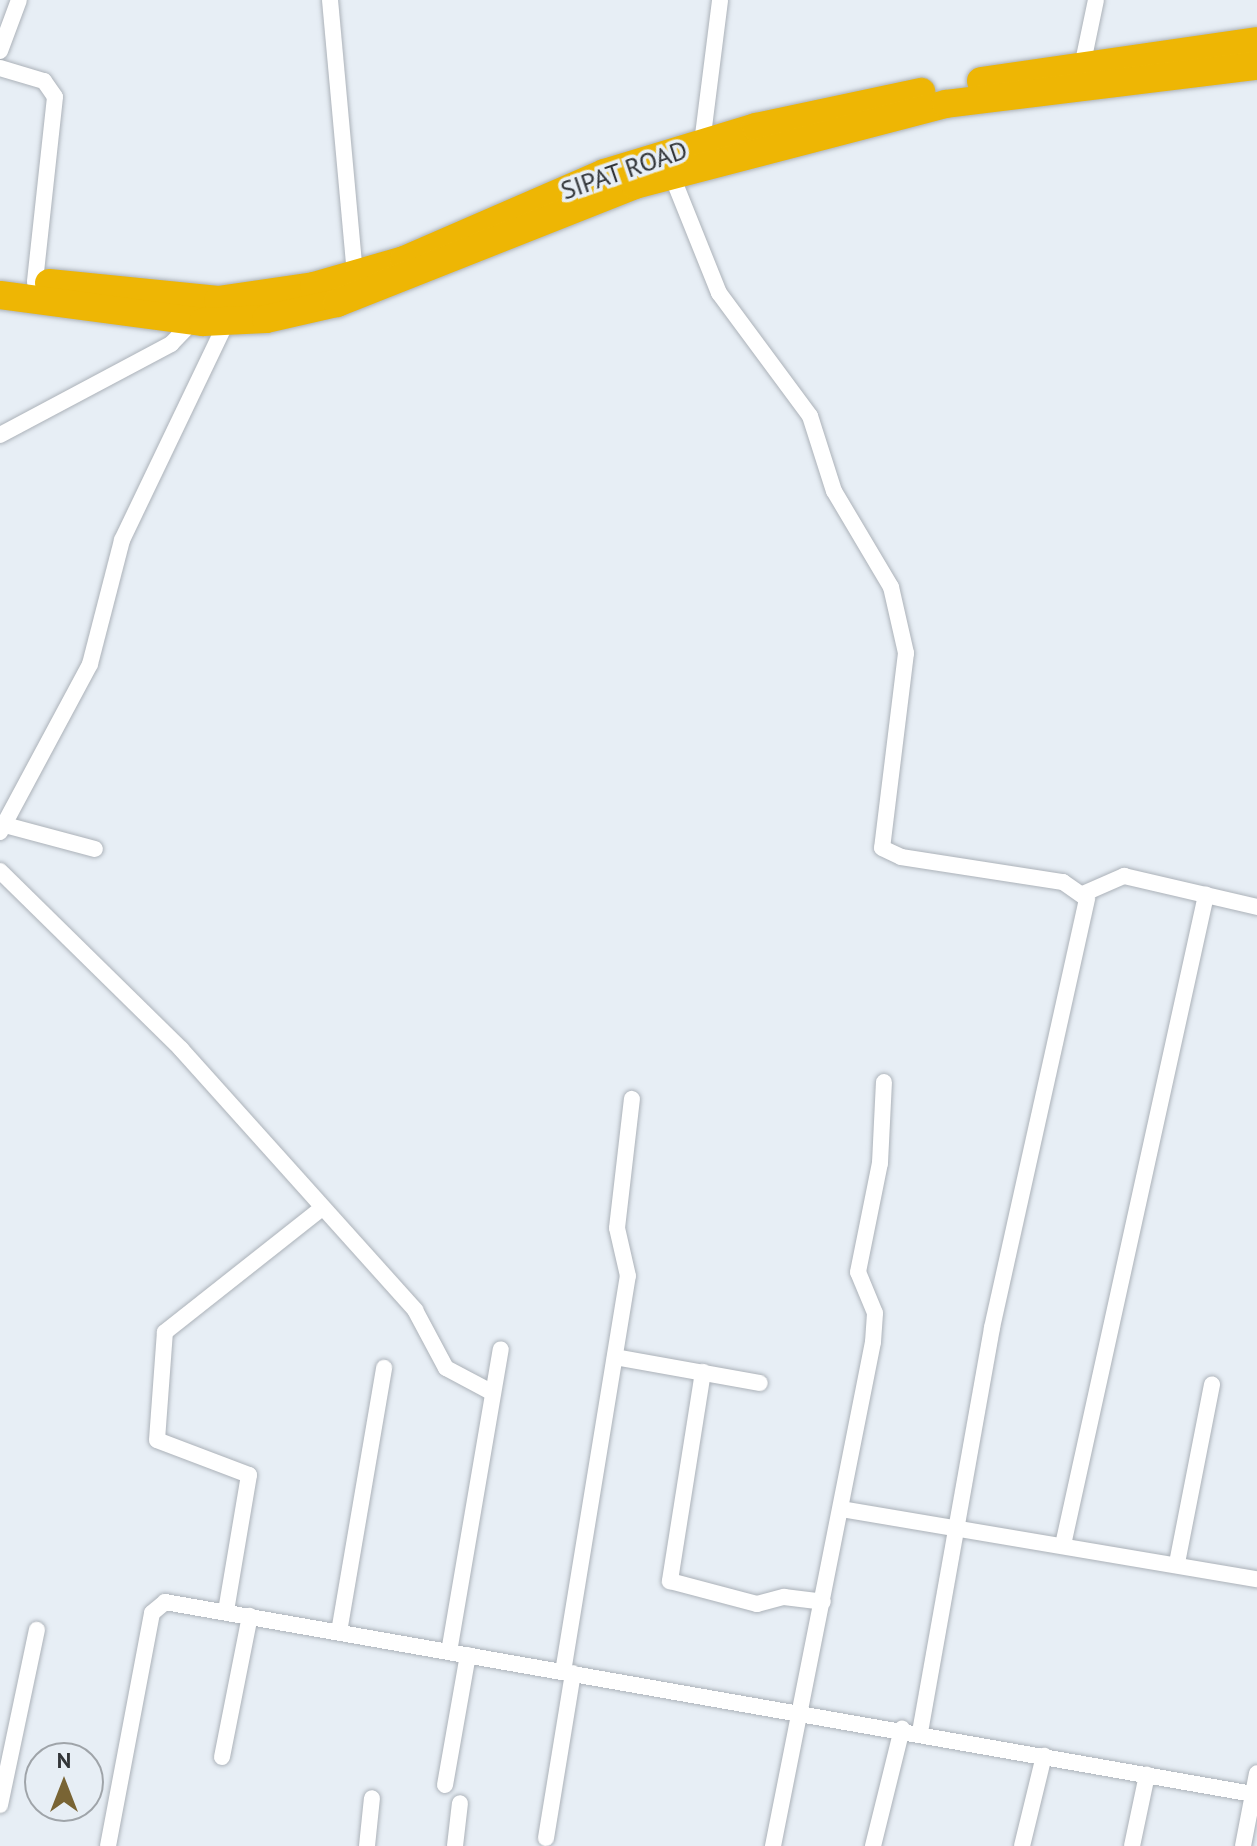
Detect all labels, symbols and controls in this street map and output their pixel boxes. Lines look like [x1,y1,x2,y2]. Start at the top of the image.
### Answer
street label: SIPAT ROAD [556,134,692,206]
north arrow [24,1742,104,1822]
text: N [57,1746,71,1774]

